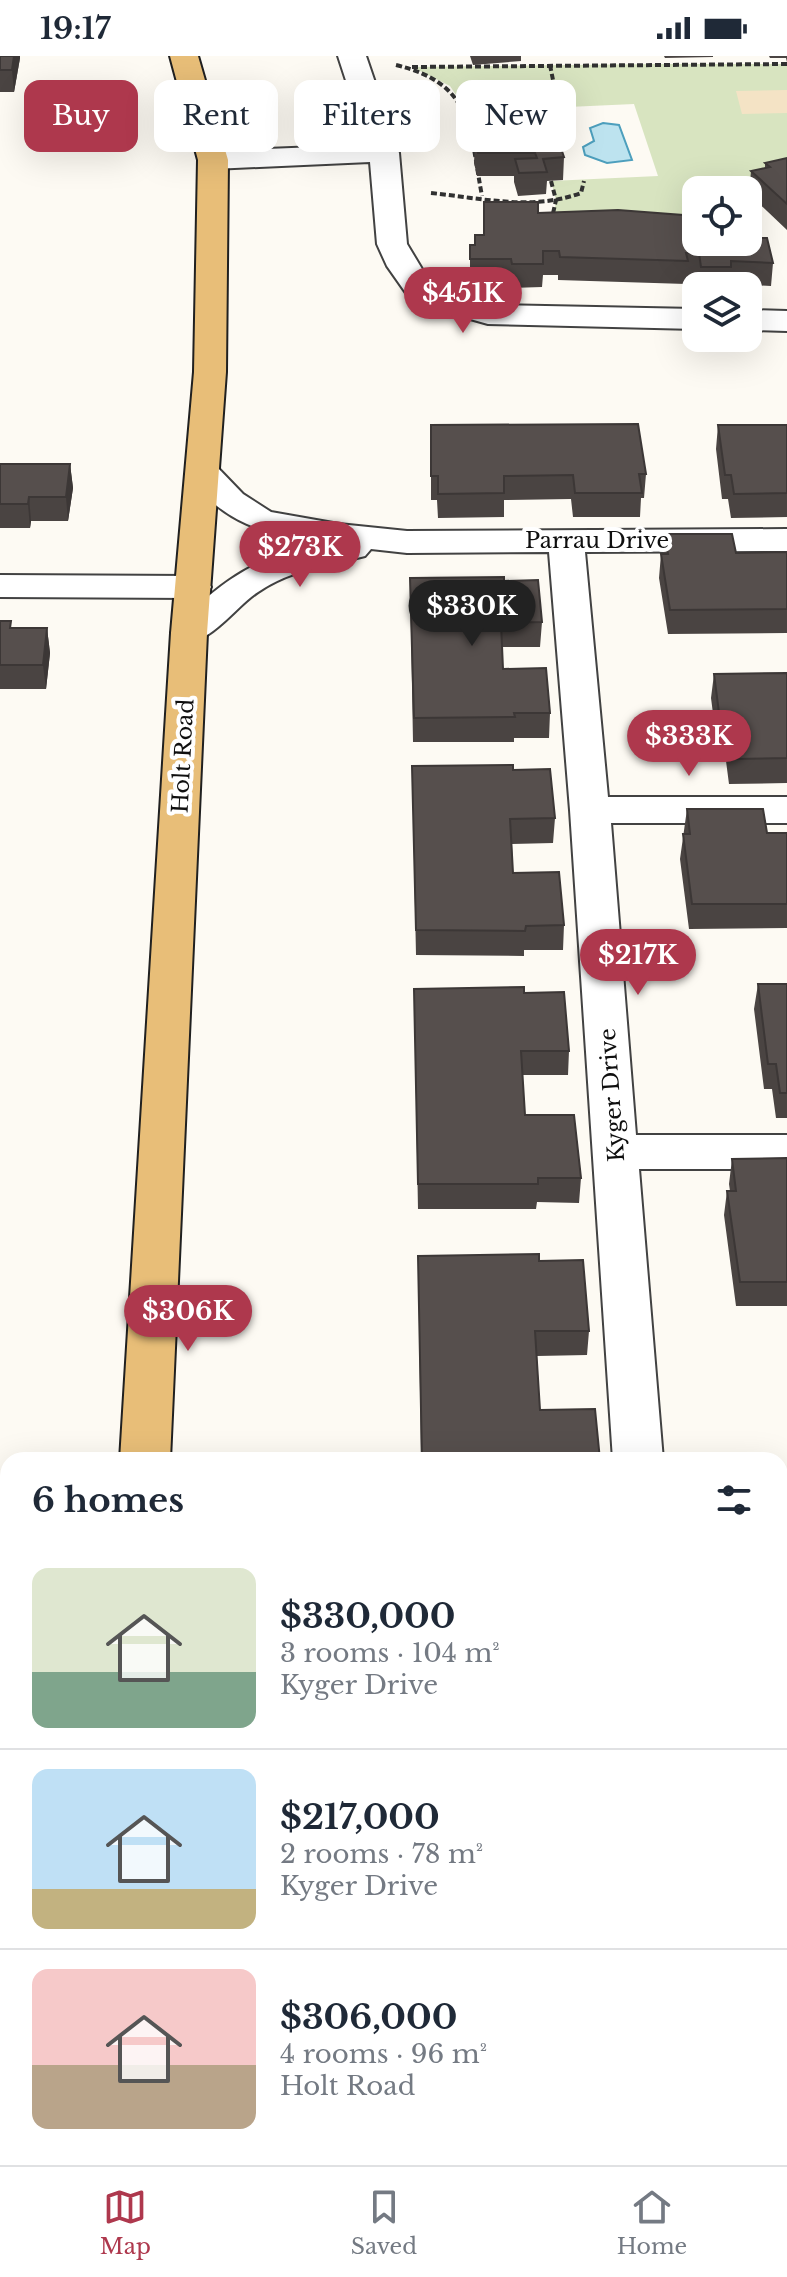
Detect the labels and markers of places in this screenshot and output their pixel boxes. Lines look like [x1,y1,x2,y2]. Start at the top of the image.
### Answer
pin: $451K [407,267,519,335]
pin: $273K [244,521,356,589]
pin: $330K [416,580,528,648]
pin: $333K [633,710,745,778]
pin: $217K [582,929,694,997]
pin: $306K [132,1285,244,1353]

